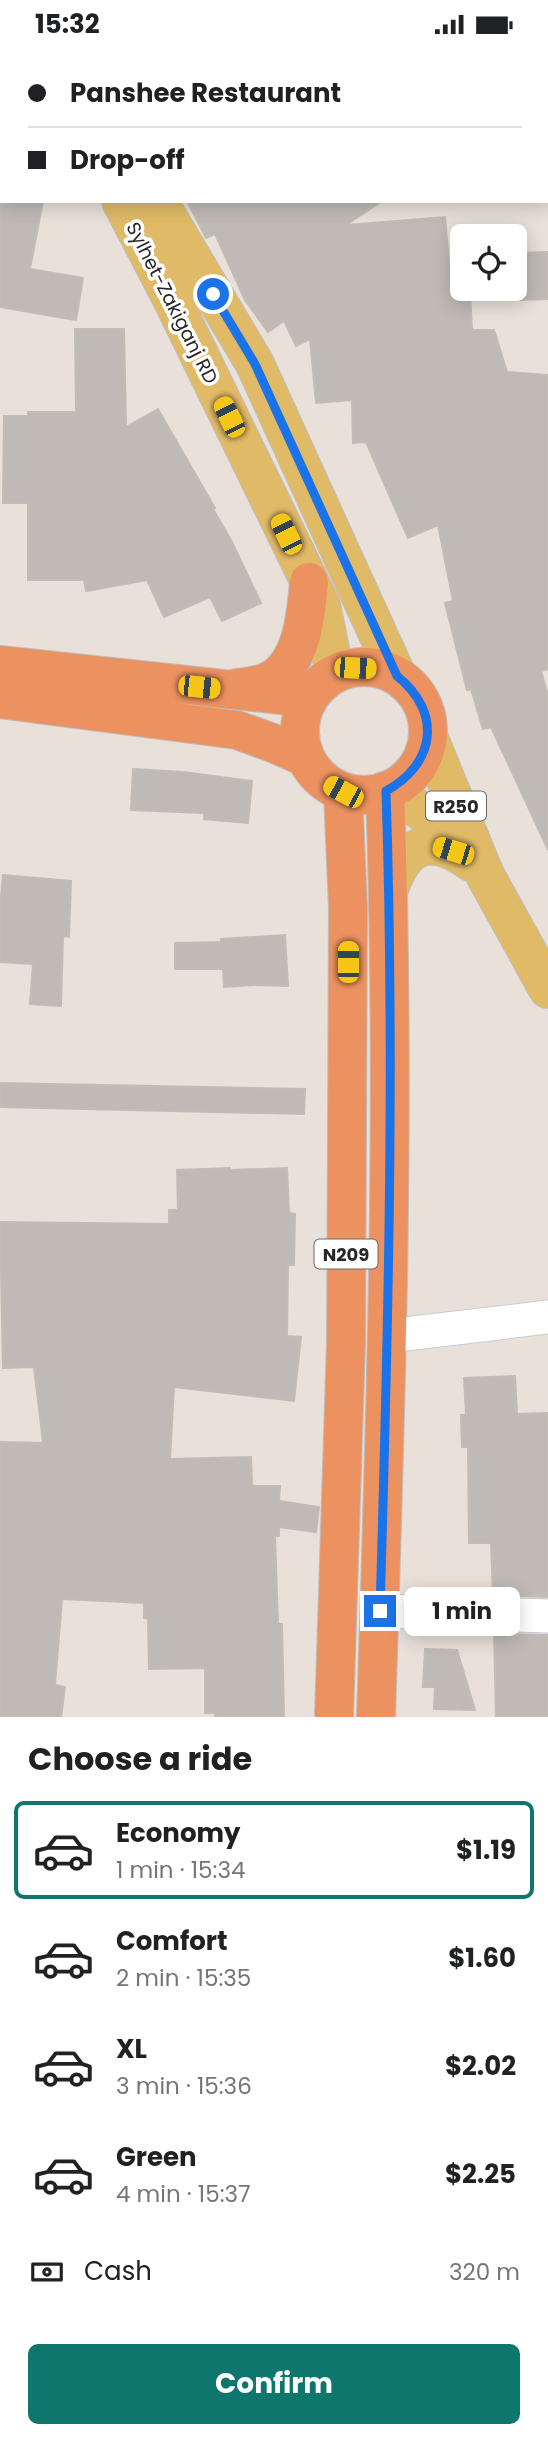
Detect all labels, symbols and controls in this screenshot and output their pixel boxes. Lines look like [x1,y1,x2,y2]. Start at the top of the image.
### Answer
text: 15:32 [35,6,100,42]
text: Panshee Restaurant [70,75,341,111]
text: Drop-off [70,142,185,178]
street label: Sylhet-Zakiganj RD [120,218,224,388]
map controls [450,224,527,301]
button: locate [450,224,527,301]
route start [197,278,229,310]
car [211,394,248,440]
car [268,511,305,557]
car [334,657,377,679]
car [178,674,221,700]
car [320,773,367,811]
road number: R250 [426,791,486,821]
car [430,835,477,867]
car [338,941,359,983]
road number: N209 [314,1239,378,1269]
callout: 1 min [404,1587,520,1635]
route end [364,1595,396,1627]
text: 1 min [432,1595,492,1627]
text: Choose a ride [28,1736,252,1781]
text: Economy [116,1815,240,1851]
icon: car [32,1819,95,1882]
text: $1.19 [456,1832,516,1868]
text: 1 min · 15:34 [116,1854,245,1886]
text: Comfort [116,1923,228,1959]
icon: car [32,1927,95,1990]
text: $1.60 [448,1940,516,1976]
text: 2 min · 15:35 [116,1962,251,1994]
text: XL [116,2031,147,2067]
icon: car [32,2035,95,2098]
text: $2.02 [445,2048,516,2084]
text: 3 min · 15:36 [116,2070,252,2102]
text: Green [116,2139,197,2175]
icon: car [32,2143,95,2206]
text: $2.25 [445,2156,516,2192]
text: 4 min · 15:37 [116,2178,251,2210]
icon: cash [28,2253,66,2291]
text: Cash [84,2253,152,2289]
text: 320 m [449,2256,520,2288]
button: Confirm [28,2344,520,2424]

